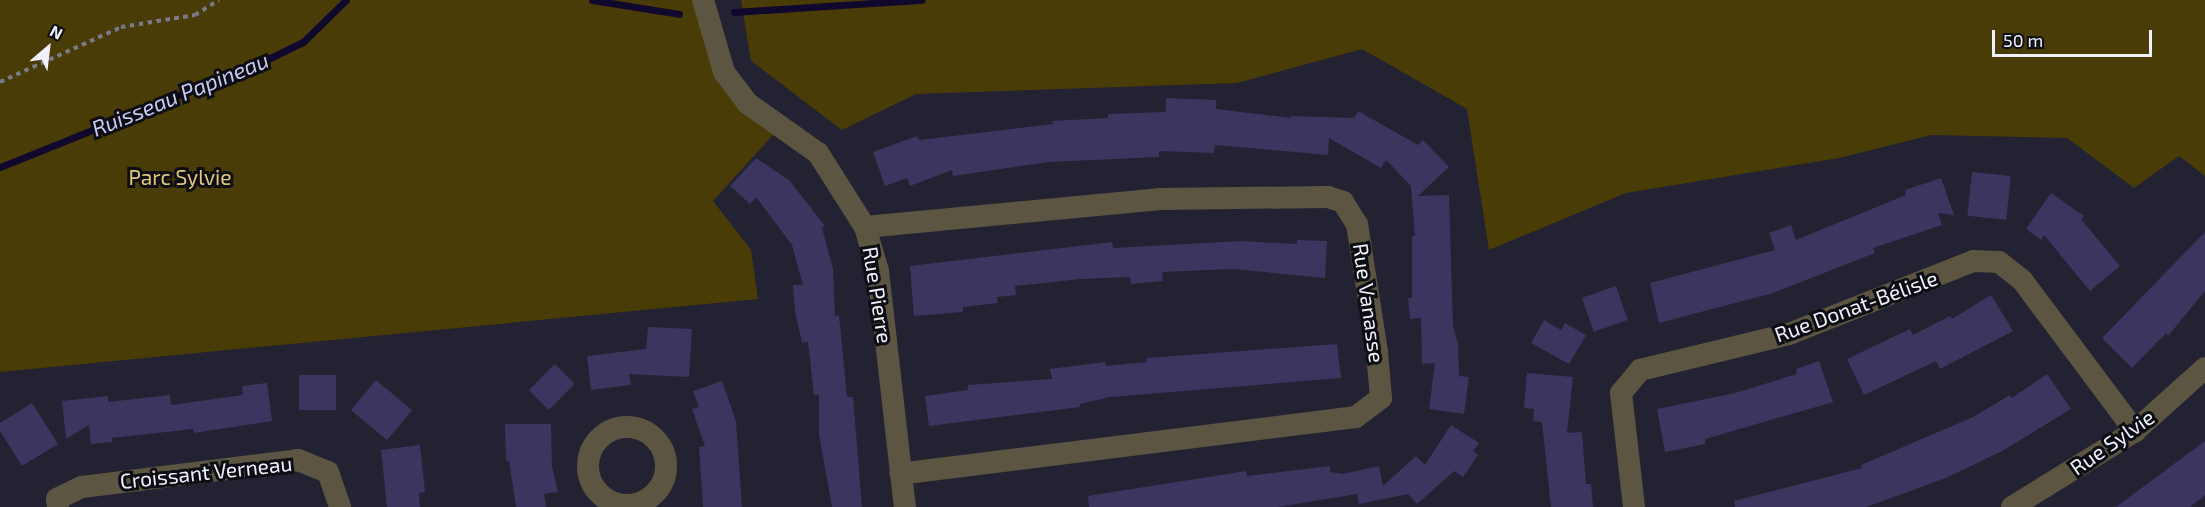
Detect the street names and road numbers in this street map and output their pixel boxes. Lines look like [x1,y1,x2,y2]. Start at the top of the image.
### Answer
street label: Rue Vanasse [1348,241,1390,365]
street label: Rue Pierre [858,245,898,345]
street label: Rue Donat-Bélisle [1771,265,1941,347]
street label: Rue Sylvie [2065,404,2159,480]
street label: Croissant Verneau [118,450,294,494]

